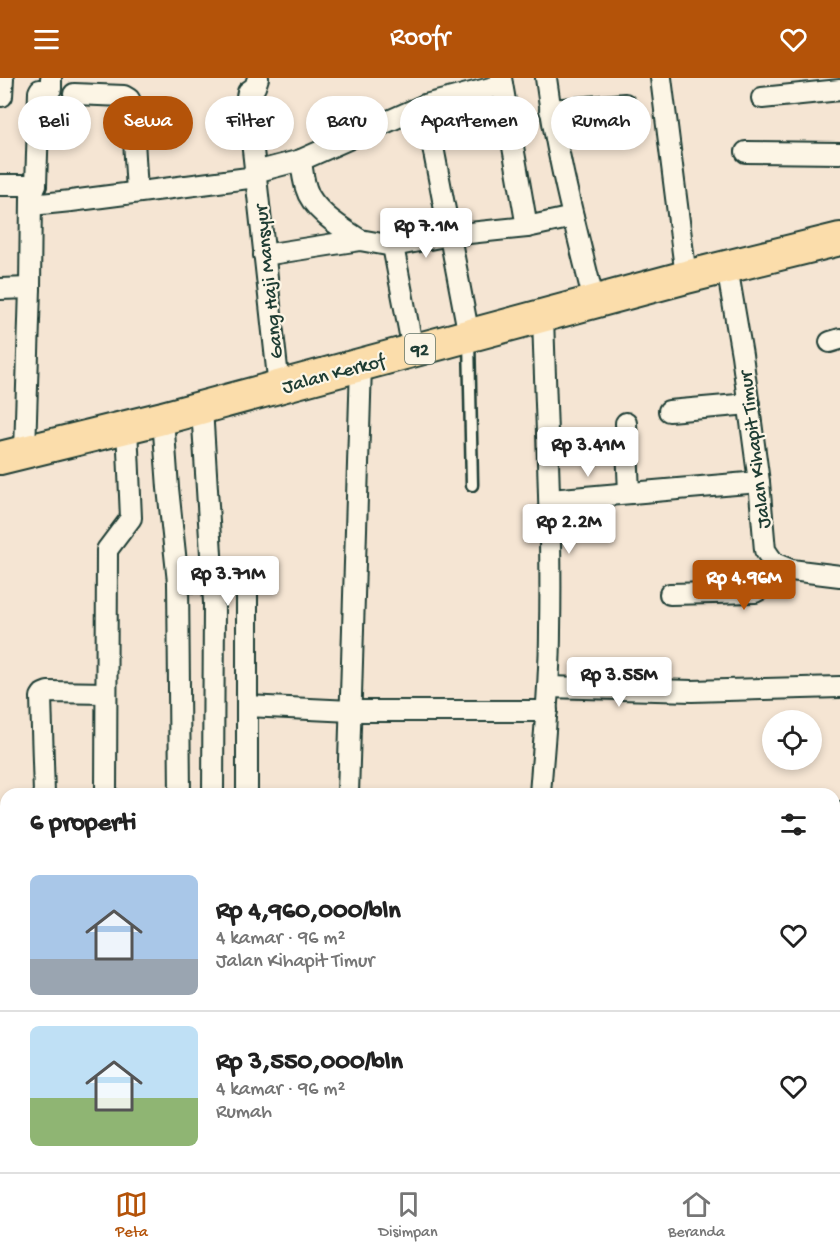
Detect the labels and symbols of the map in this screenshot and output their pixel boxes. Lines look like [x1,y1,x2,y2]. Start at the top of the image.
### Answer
street label: Gang Haji Mansyur [251,201,290,360]
pin: Rp 7.1M [371,208,481,259]
road number: 92 [405,334,435,364]
street label: Jalan Kerkof [280,350,390,400]
street label: Jalan Kihapit Timur [735,368,778,530]
pin: Rp 3.41M [526,427,650,478]
pin: Rp 2.2M [514,504,624,555]
pin: Rp 3.71M [166,556,290,607]
pin: Rp 4.96M [682,560,806,611]
pin: Rp 3.55M [557,657,681,708]

